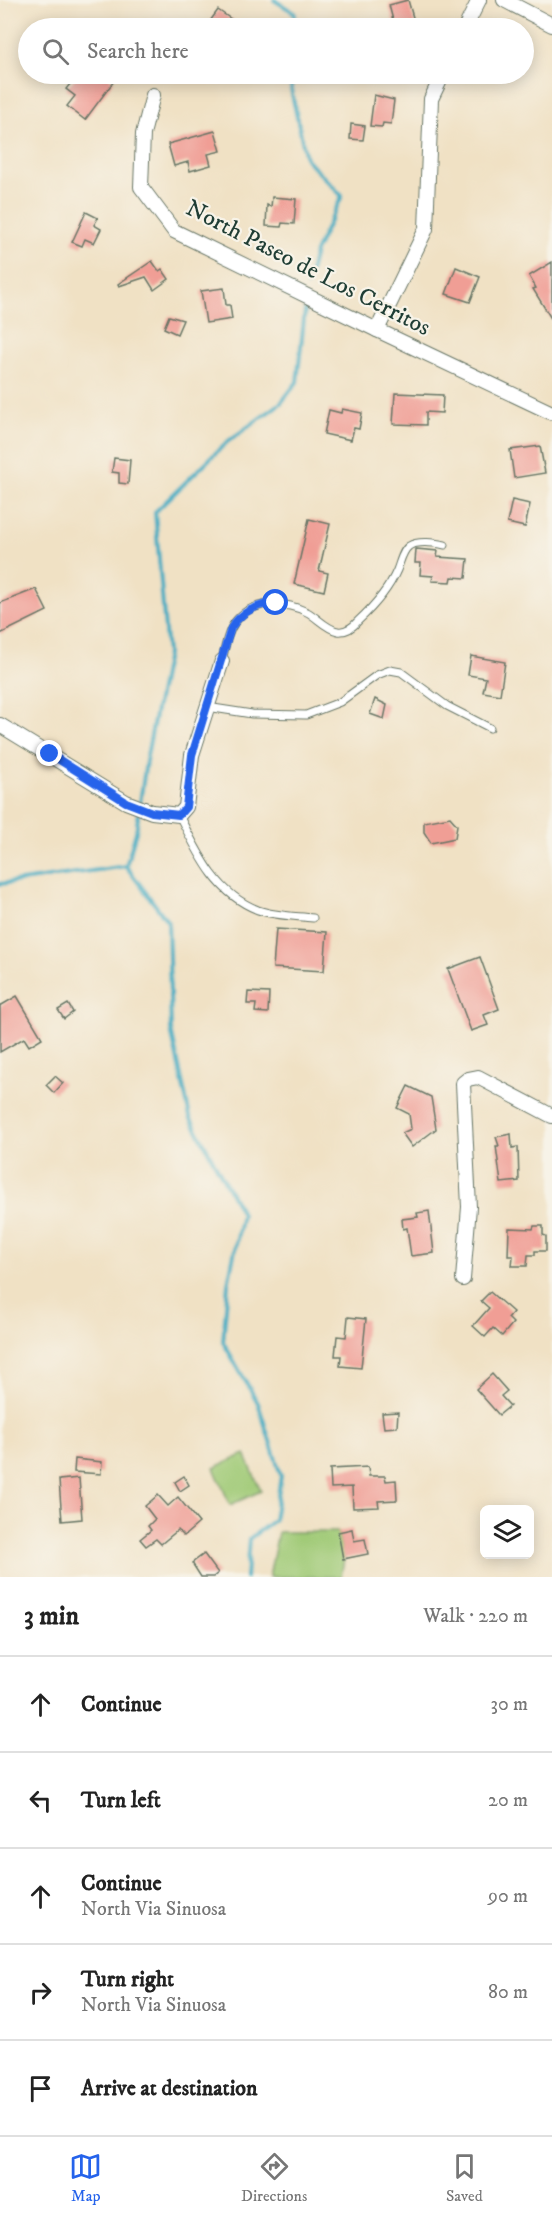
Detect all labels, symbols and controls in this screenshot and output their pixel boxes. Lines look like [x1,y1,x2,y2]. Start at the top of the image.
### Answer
search box [18,18,534,84]
icon: search [39,35,72,68]
text: Search here [87,38,189,65]
street label: North Paseo de Los Cerritos [181,193,435,343]
route start [262,589,288,615]
route end [36,740,62,766]
map controls [480,1505,534,1559]
button: layers [480,1505,534,1559]
text: 3 min [24,1600,79,1633]
text: Walk · 220 m [423,1604,528,1629]
icon: ahead [24,1688,57,1721]
text: Continue [81,1691,162,1718]
text: 30 m [490,1692,528,1717]
icon: left [24,1784,57,1817]
text: Turn left [81,1787,161,1814]
text: 20 m [488,1788,528,1813]
text: Continue [81,1870,162,1897]
icon: ahead [24,1880,57,1913]
text: 90 m [488,1884,528,1909]
text: North Via Sinuosa [81,1897,226,1922]
text: Turn right [81,1966,174,1993]
icon: right [24,1976,57,2009]
text: 80 m [488,1980,528,2005]
text: North Via Sinuosa [81,1993,226,2018]
icon: arrive [24,2072,57,2105]
text: Arrive at destination [81,2075,258,2102]
tab: Map [69,2150,102,2206]
tab: Directions [241,2150,307,2206]
tab: Saved [446,2150,483,2206]

